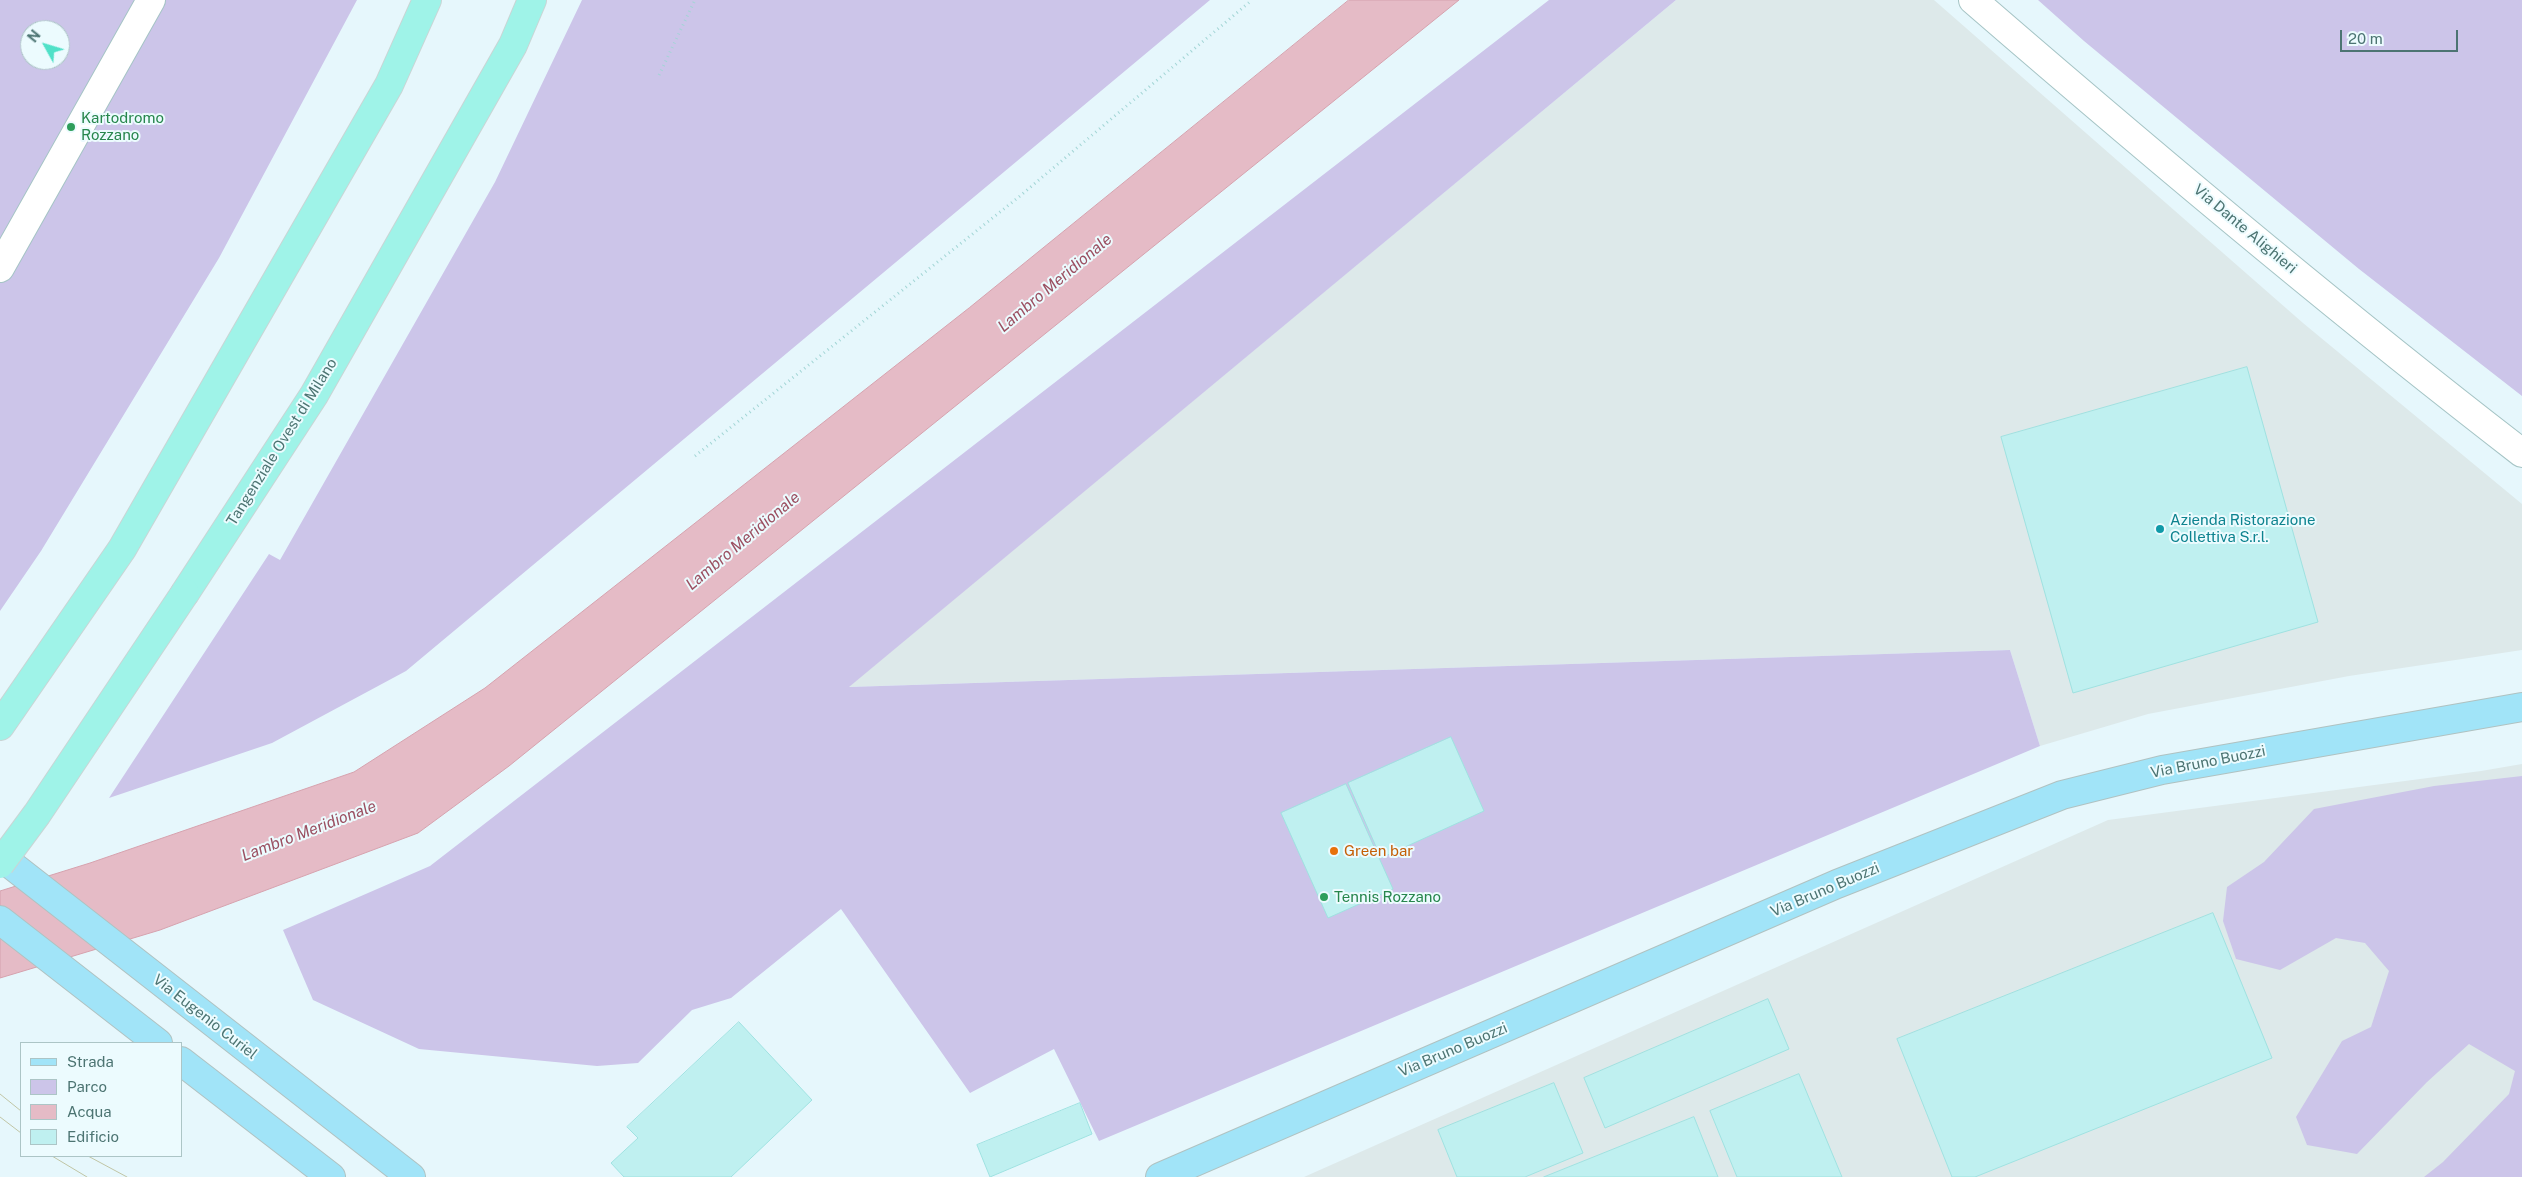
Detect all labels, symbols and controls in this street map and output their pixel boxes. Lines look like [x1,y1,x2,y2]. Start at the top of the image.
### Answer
north arrow [20,20,70,70]
scale bar [2342,20,2460,52]
text: N [24,27,44,45]
text: 20 m [2348,30,2383,47]
place label: Kartodromo Rozzano [81,109,164,144]
marker: Kartodromo Rozzano [65,121,77,133]
street label: Via Dante Alighieri [2190,181,2300,277]
water label: Lambro Meridionale [994,230,1116,336]
street label: Tangenziale Ovest di Milano [223,355,341,529]
water label: Lambro Meridionale [682,488,804,594]
place label: Azienda Ristorazione Collettiva S.r.l. [2170,511,2315,546]
marker: Azienda Ristorazione Collettiva S.r.l. [2154,523,2166,535]
street label: Via Bruno Buozzi [2149,742,2267,782]
water label: Lambro Meridionale [239,796,379,866]
place label: Green bar [1344,842,1413,860]
marker: Green bar [1328,845,1340,857]
street label: Via Bruno Buozzi [1768,859,1882,921]
place label: Tennis Rozzano [1334,888,1441,906]
marker: Tennis Rozzano [1318,891,1330,903]
street label: Via Eugenio Curiel [149,971,261,1063]
street label: Via Bruno Buozzi [1396,1019,1510,1081]
legend [20,1042,182,1157]
text: Strada [67,1053,114,1070]
text: Parco [67,1078,107,1095]
text: Acqua [67,1103,112,1120]
text: Edificio [67,1128,119,1145]

